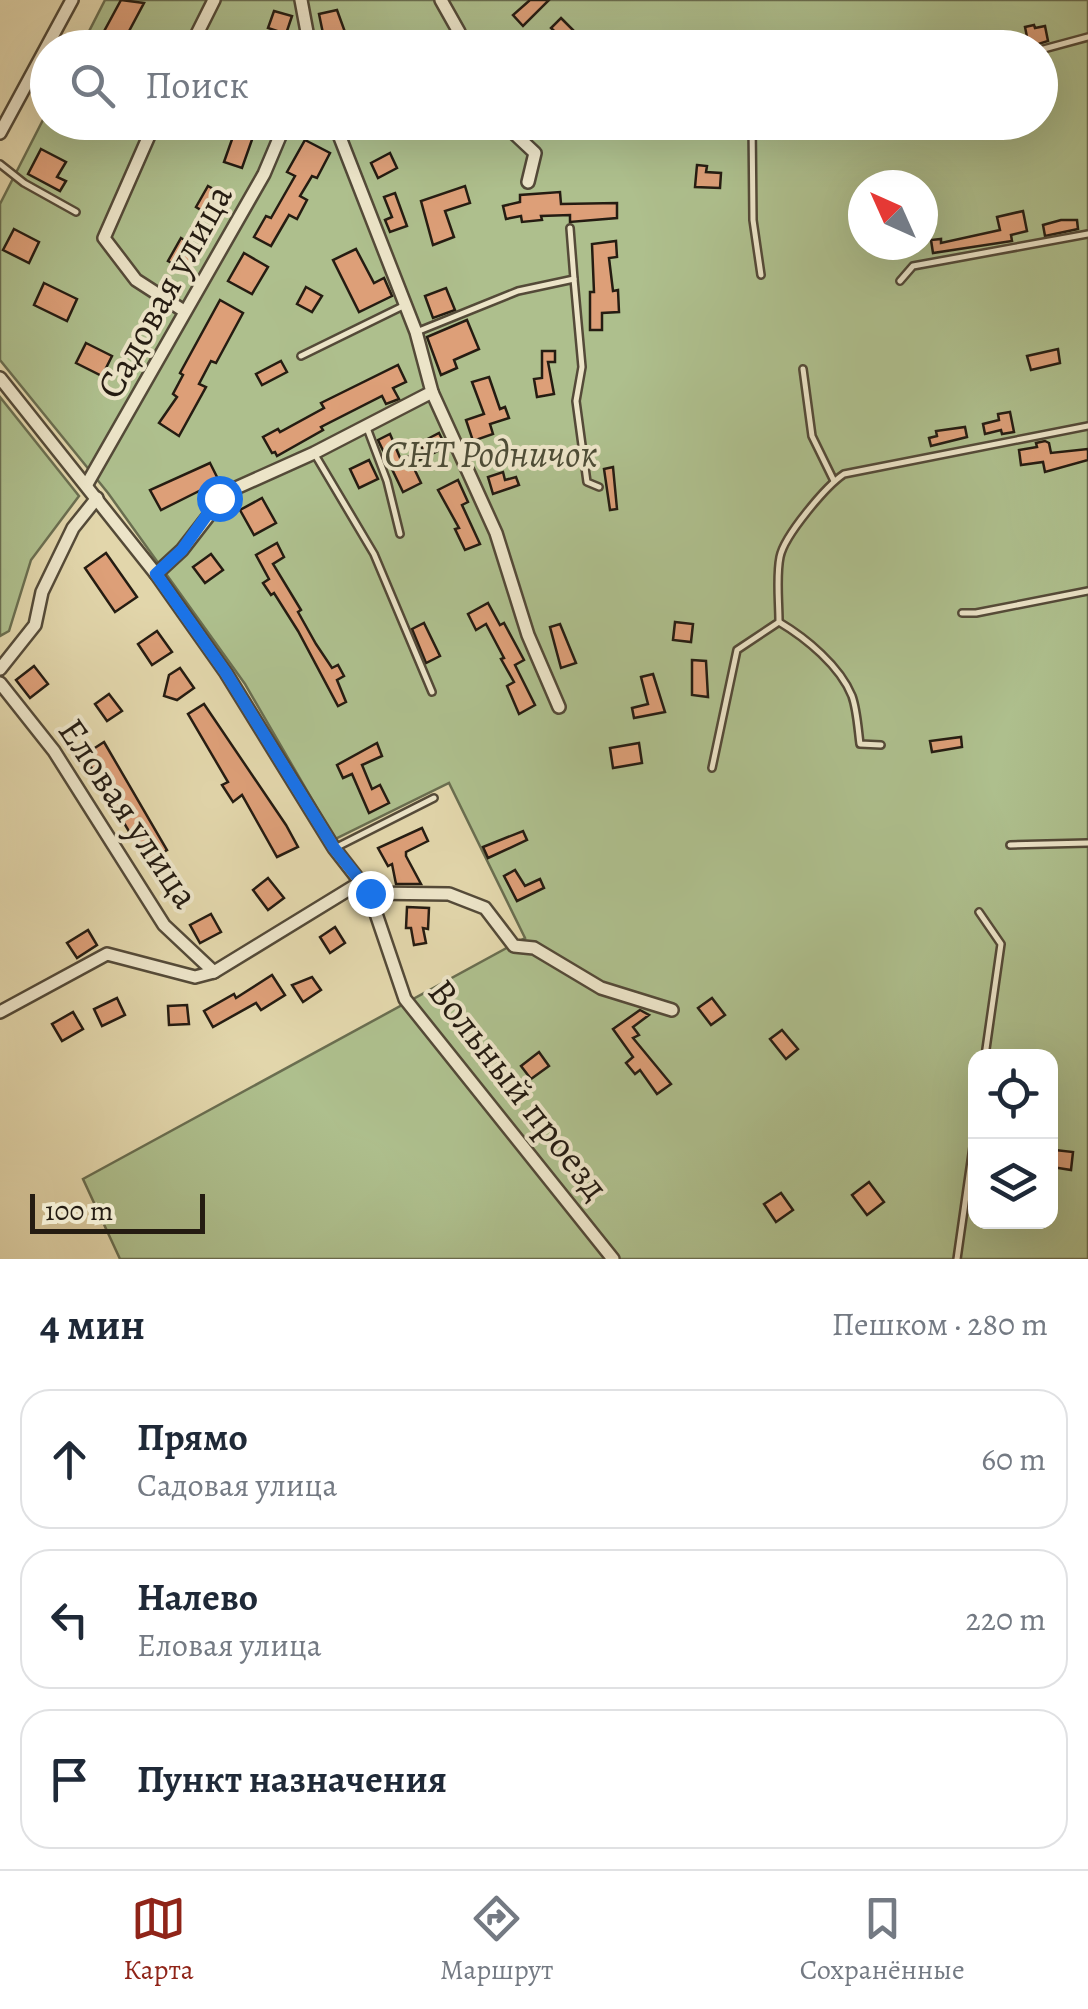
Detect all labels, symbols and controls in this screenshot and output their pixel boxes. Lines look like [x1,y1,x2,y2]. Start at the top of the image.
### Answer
search box [30,30,1058,140]
icon: search [65,58,120,113]
text: Поиск [145,59,249,111]
north arrow [848,170,938,260]
street label: Садовая улица [84,174,245,408]
park label: СНТ Родничок [384,428,598,480]
route start [197,476,243,522]
street label: Еловая улица [46,708,212,919]
route end [348,871,394,917]
street label: Вольный проезд [416,968,622,1210]
map controls [968,1049,1058,1229]
button: locate [968,1049,1058,1139]
button: layers [968,1139,1058,1229]
scale bar [30,1189,205,1234]
text: 100 m [45,1192,113,1230]
text: 4 мин [40,1296,145,1353]
text: Пешком · 280 m [832,1302,1048,1346]
text: Прямо [137,1411,248,1463]
icon: ahead [42,1432,97,1487]
text: 60 m [981,1437,1046,1481]
text: Садовая улица [137,1463,337,1507]
text: Налево [137,1571,258,1623]
icon: left [42,1592,97,1647]
text: 220 m [966,1597,1046,1641]
text: Еловая улица [137,1623,321,1667]
icon: arrive [42,1752,97,1807]
text: Пункт назначения [137,1753,447,1805]
tab: Карта [123,1891,194,1989]
tab: Маршрут [440,1891,553,1989]
tab: Сохранённые [800,1891,965,1989]

